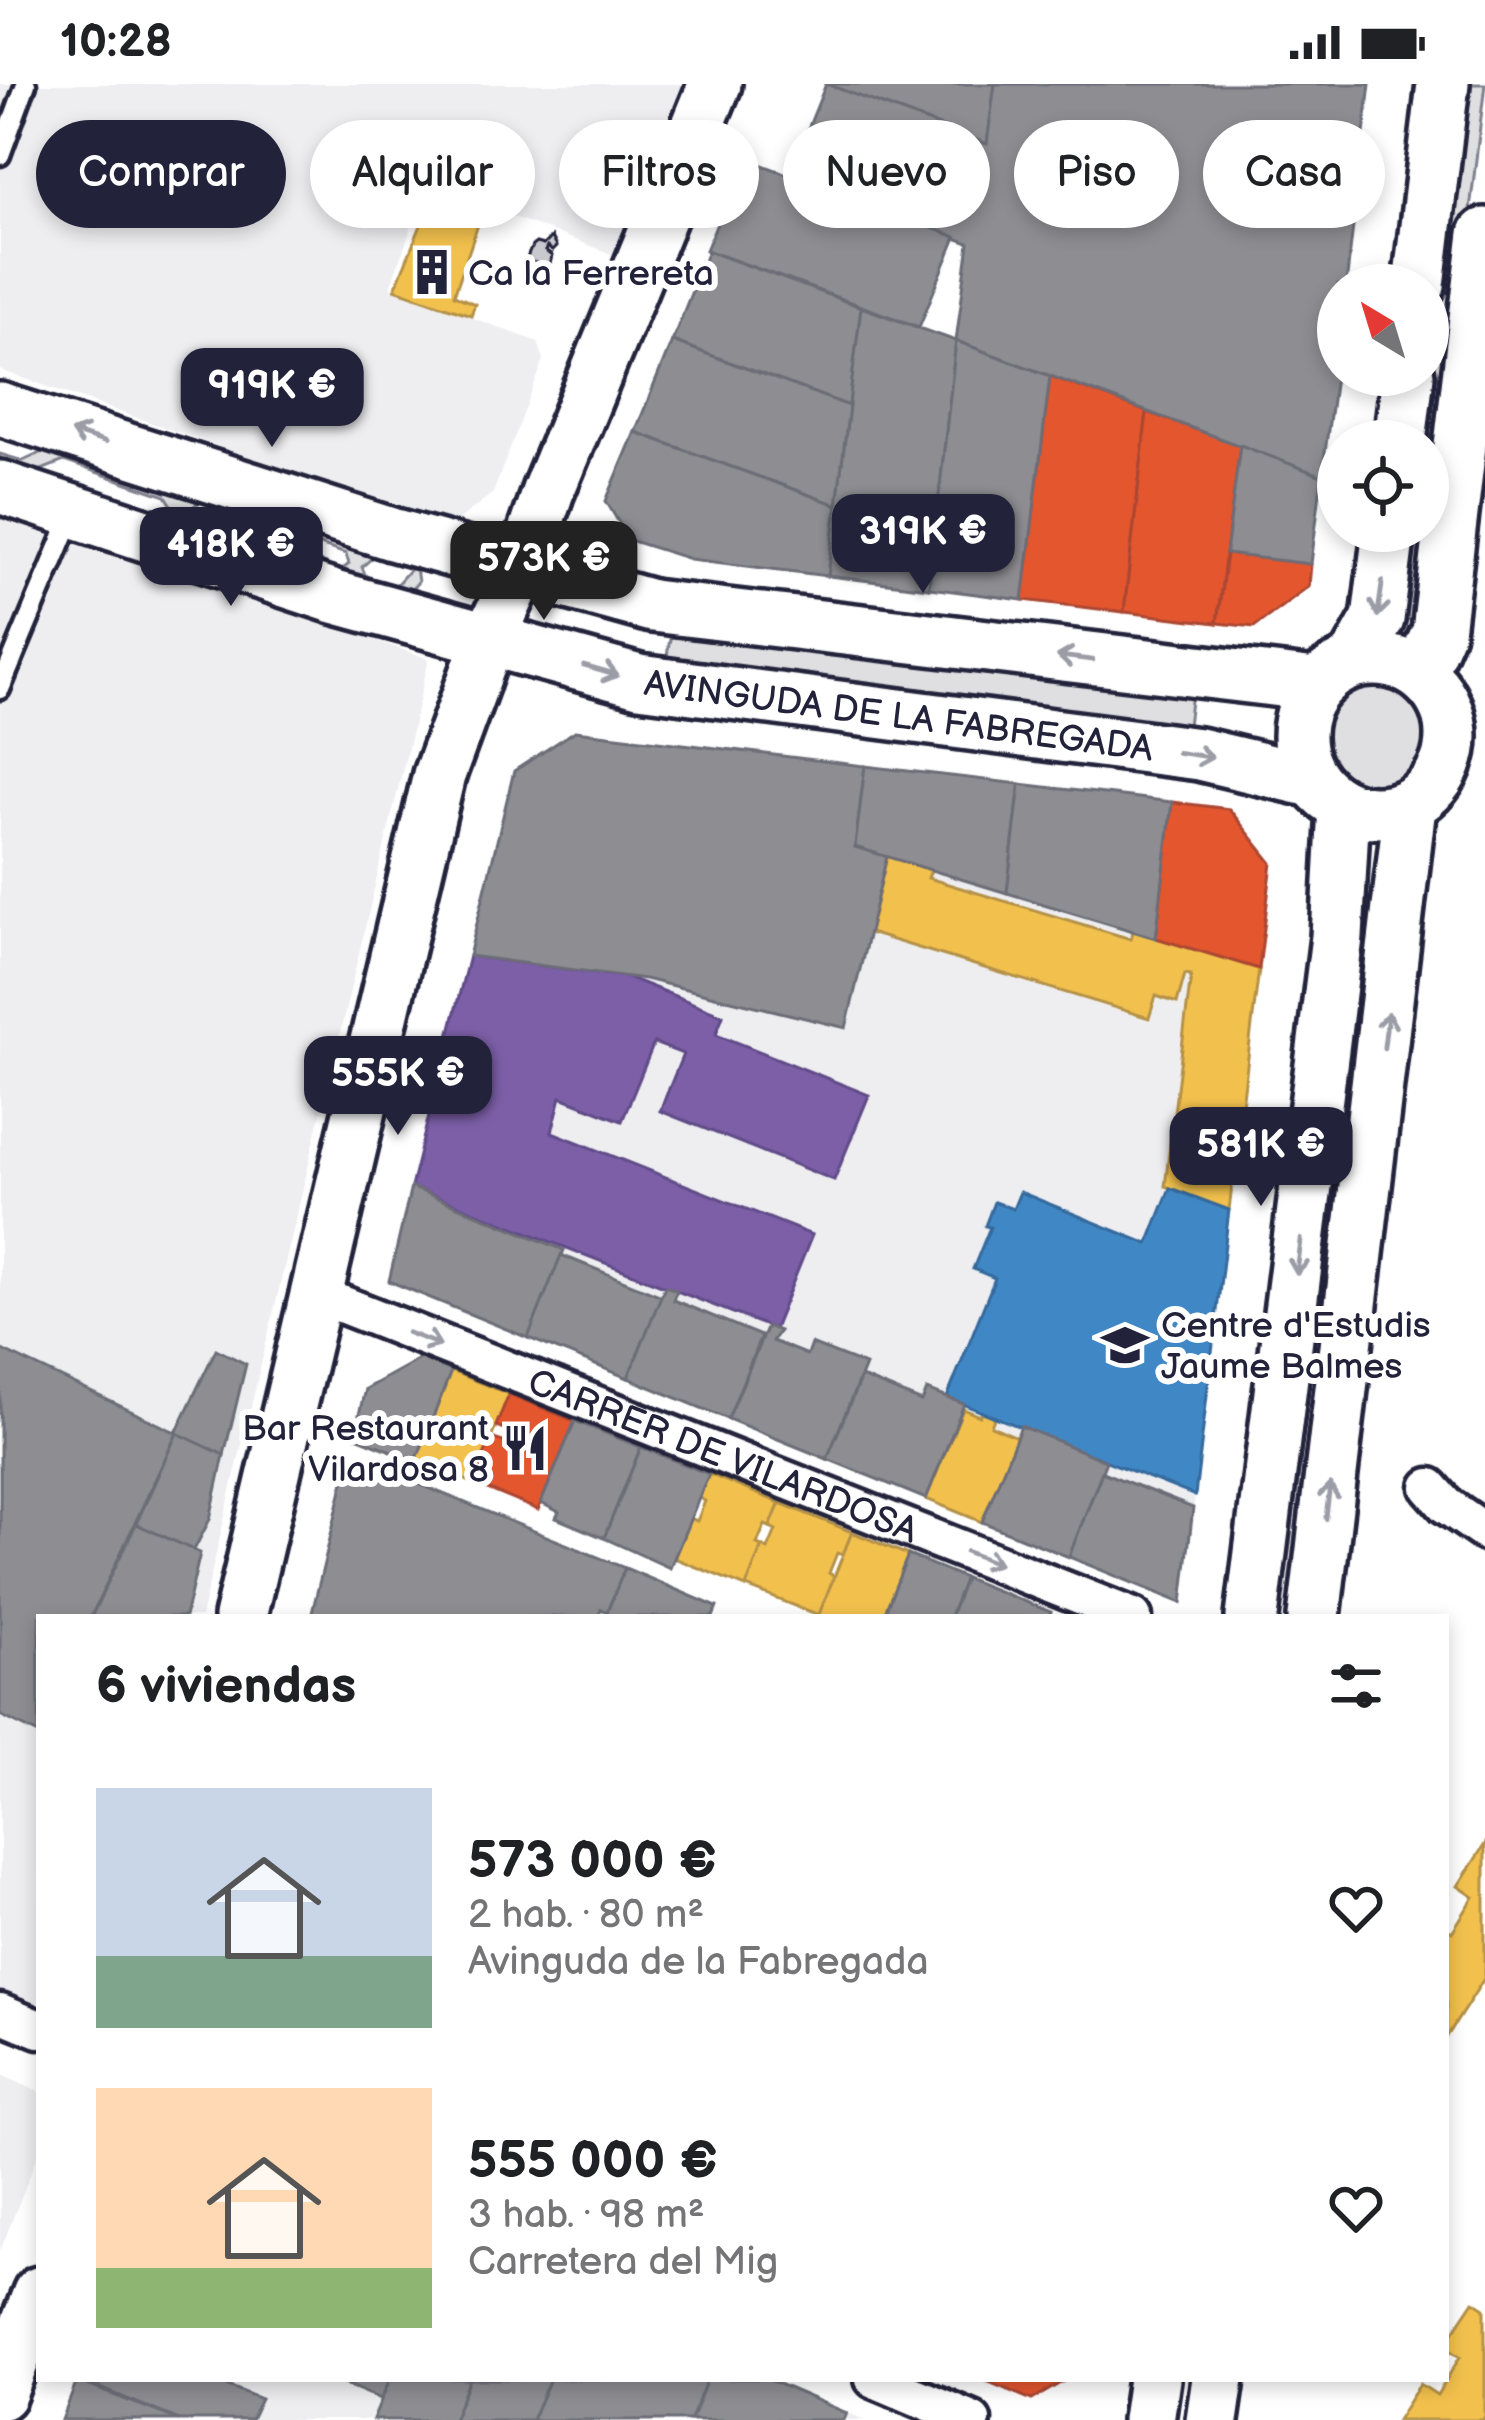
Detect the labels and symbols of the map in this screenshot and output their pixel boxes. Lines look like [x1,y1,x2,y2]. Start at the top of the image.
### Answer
building icon: Ca la Ferrereta [407,247,457,297]
place label: Ca la Ferrereta [468,253,714,296]
north arrow [1317,264,1449,396]
pin: 919K € [174,348,370,450]
one-way arrow [70,425,108,447]
pin: 319K € [825,494,1021,596]
pin: 418K € [133,507,329,609]
pin: 573K € [446,521,642,623]
one-way arrow [1369,579,1391,618]
one-way arrow [1056,647,1095,669]
one-way arrow [582,661,620,683]
street label: AVINGUDA DE LA FABREGADA [641,663,1155,772]
one-way arrow [1175,744,1214,767]
one-way arrow [1375,1012,1397,1051]
pin: 555K € [300,1036,496,1138]
pin: 581K € [1163,1107,1359,1209]
one-way arrow [1287,1237,1309,1276]
place label: Centre d'Estudis Jaume Balmes [1161,1305,1431,1389]
school or university icon: Centre d'Estudis Jaume Balmes [1100,1320,1150,1370]
one-way arrow [405,1330,442,1352]
street label: CARRER DE VILARDOSA [521,1361,923,1554]
place label: Bar Restaurant Vilardosa 8 [242,1408,489,1492]
restaurant icon: Bar Restaurant Vilardosa 8 [500,1423,550,1473]
one-way arrow [1318,1482,1340,1521]
one-way arrow [963,1549,1000,1570]

